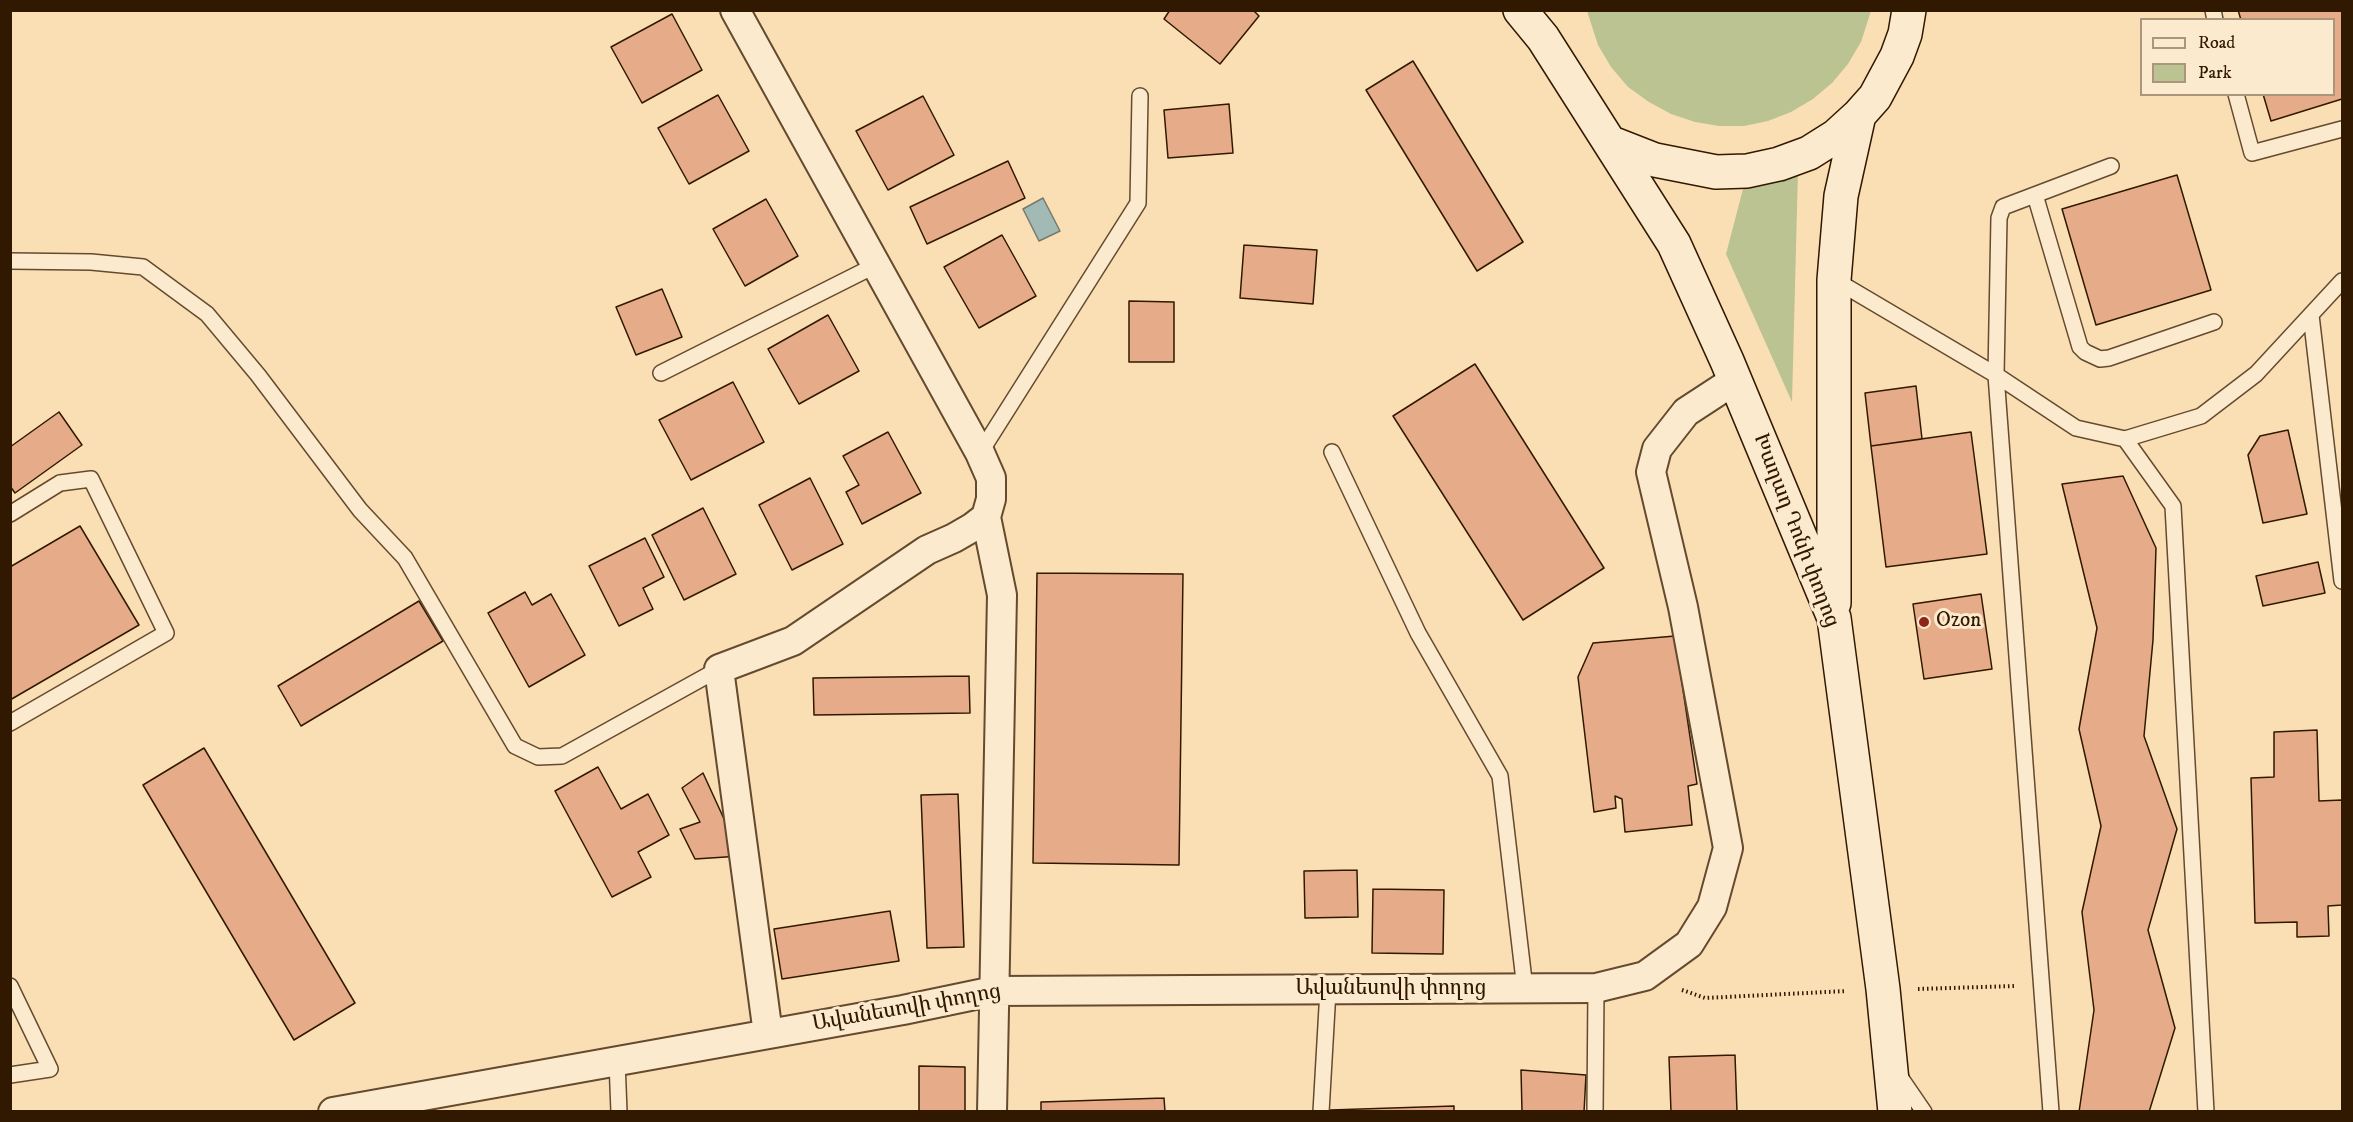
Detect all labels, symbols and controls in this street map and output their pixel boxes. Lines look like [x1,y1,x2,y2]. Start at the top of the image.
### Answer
legend [2140,18,2335,96]
text: Road [2198,32,2235,54]
text: Park [2198,62,2232,84]
street label: Խաղաղ Դոնի փողոց [1746,431,1844,631]
place label: Ozon [1936,609,1981,635]
marker: Ozon [1917,615,1931,629]
street label: Ավանեսովի փողոց [1296,977,1486,1003]
street label: Ավանեսովի փողոց [811,980,1003,1038]

